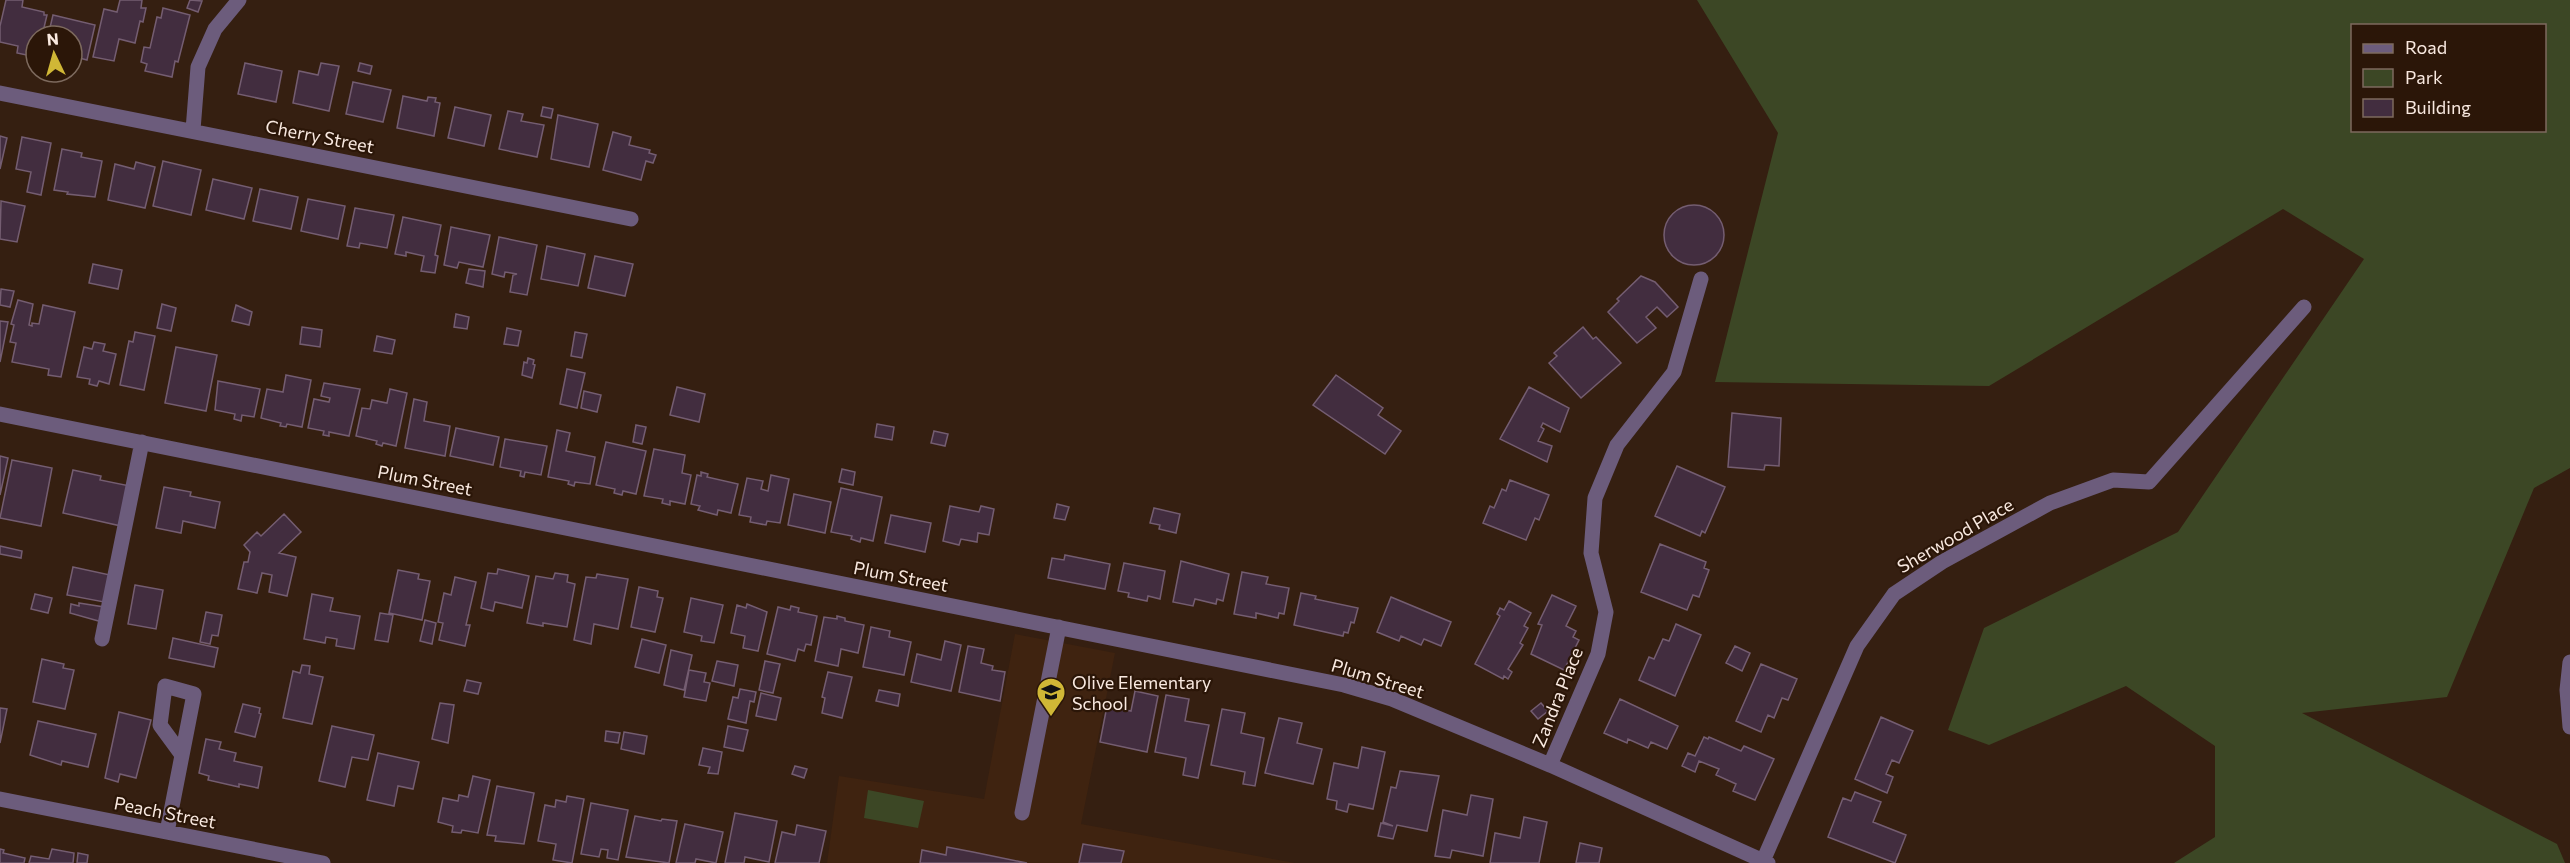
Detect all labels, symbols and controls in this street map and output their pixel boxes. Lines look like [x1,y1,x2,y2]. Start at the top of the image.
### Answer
north arrow [24,24,84,84]
legend [2351,24,2546,132]
text: N [46,29,59,49]
text: Road [2405,36,2447,58]
text: Park [2405,66,2443,88]
text: Building [2405,96,2471,118]
street label: Cherry Street [264,115,376,157]
street label: Plum Street [376,460,474,500]
street label: Sherwood Place [1893,493,2017,577]
street label: Plum Street [852,556,950,596]
street label: Zandra Place [1527,644,1587,750]
street label: Plum Street [1329,653,1427,703]
place label: Olive Elementary School [1072,671,1211,714]
school or university icon: Olive Elementary School [1035,676,1067,718]
street label: Peach Street [112,791,218,833]

